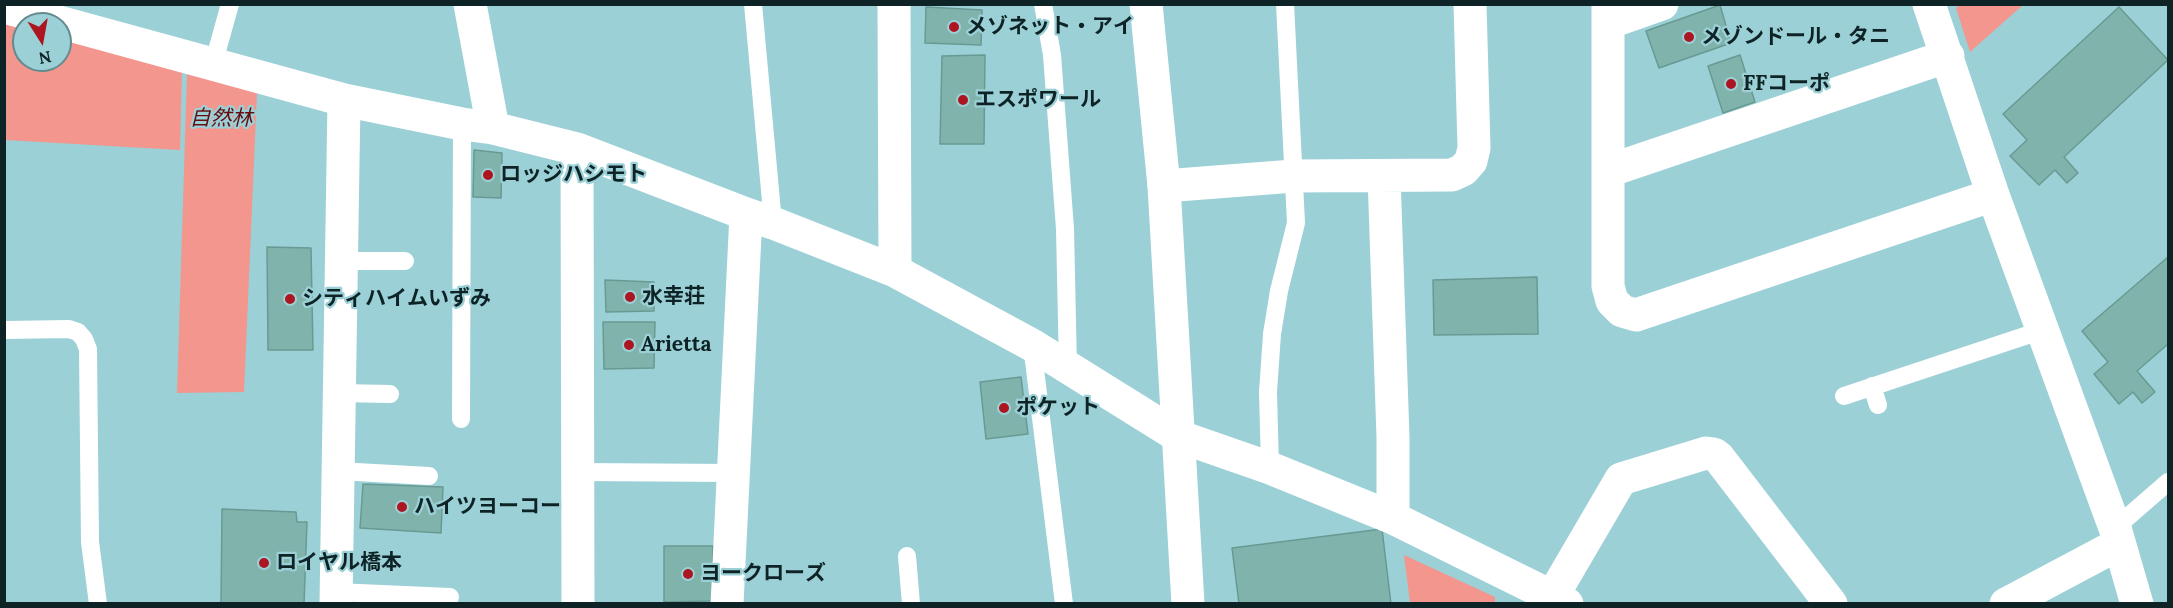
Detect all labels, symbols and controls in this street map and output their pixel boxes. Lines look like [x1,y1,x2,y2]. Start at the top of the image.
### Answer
north arrow [12,12,72,72]
place label: メゾネット・アイ [966,14,1134,40]
marker: メゾネット・アイ [947,20,961,34]
place label: メゾンドール・タニ [1701,24,1890,50]
marker: メゾンドール・タニ [1682,30,1696,44]
text: N [37,47,53,69]
place label: FFコーポ [1743,71,1830,97]
marker: FFコーポ [1724,77,1738,91]
place label: エスポワール [975,87,1101,113]
marker: エスポワール [956,93,970,107]
park label: 自然林 [190,106,252,132]
place label: ロッジハシモト [500,162,647,188]
marker: ロッジハシモト [481,168,495,182]
place label: 水幸荘 [642,284,705,310]
place label: シティハイムいずみ [302,286,491,312]
marker: 水幸荘 [623,290,637,304]
marker: シティハイムいずみ [283,292,297,306]
place label: Arietta [641,332,712,358]
marker: Arietta [622,338,636,352]
place label: ポケット [1016,395,1100,421]
marker: ポケット [997,401,1011,415]
place label: ハイツヨーコー [414,494,561,520]
marker: ハイツヨーコー [395,500,409,514]
place label: ロイヤル橋本 [276,550,402,576]
marker: ロイヤル橋本 [257,556,271,570]
place label: ヨークローズ [700,561,826,587]
marker: ヨークローズ [681,567,695,581]

